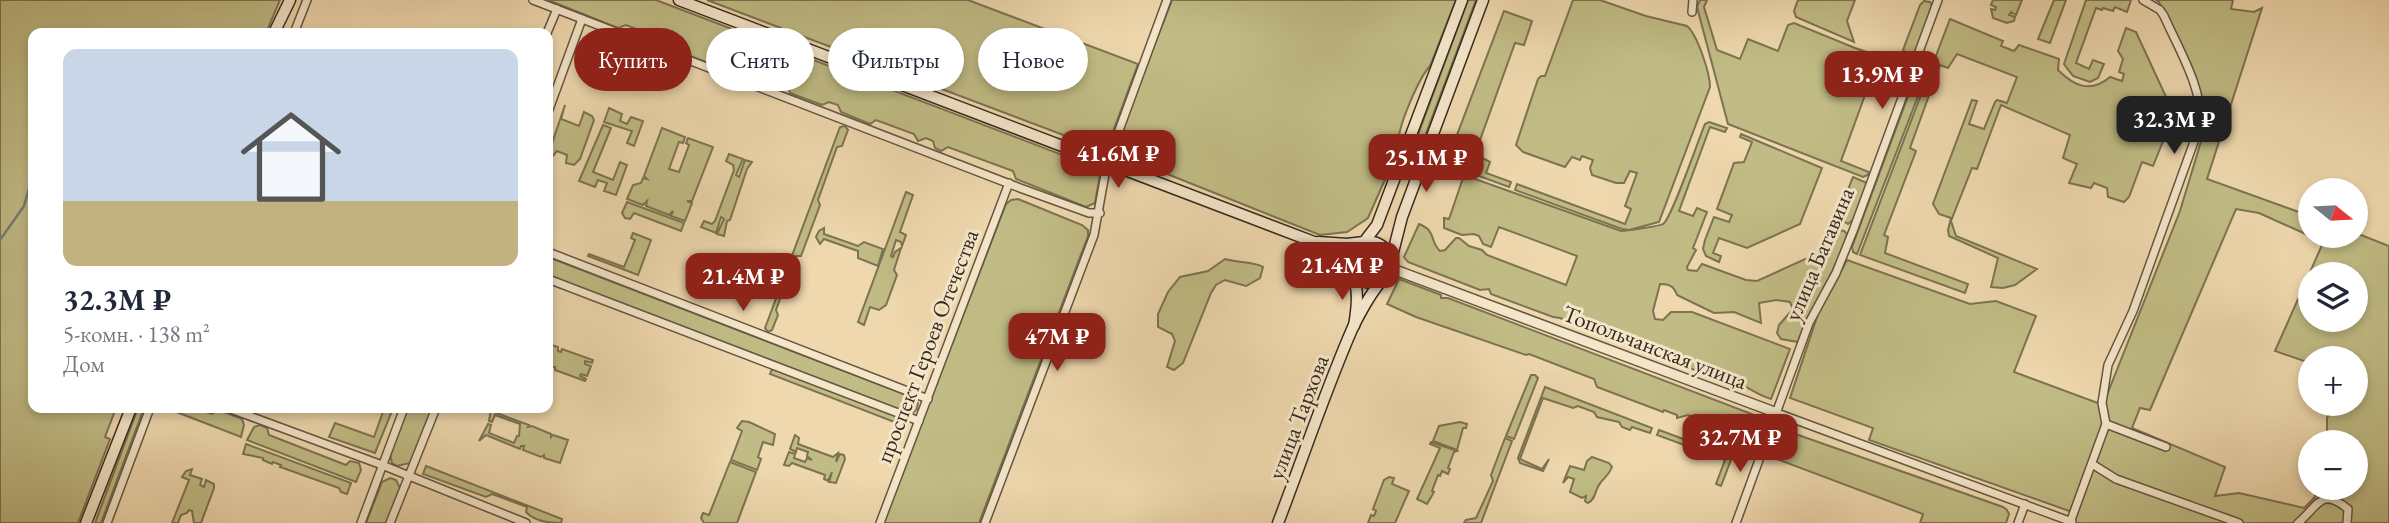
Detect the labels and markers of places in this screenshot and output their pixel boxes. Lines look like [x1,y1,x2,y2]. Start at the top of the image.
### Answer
pin: 13.9M ₽ [1817,52,1947,111]
pin: 32.3M ₽ [2109,96,2239,156]
pin: 41.6M ₽ [1053,130,1183,190]
pin: 25.1M ₽ [1361,134,1491,194]
pin: 21.4M ₽ [1277,243,1407,302]
pin: 21.4M ₽ [678,254,808,313]
pin: 47M ₽ [1008,314,1106,373]
pin: 32.7M ₽ [1675,414,1805,474]

